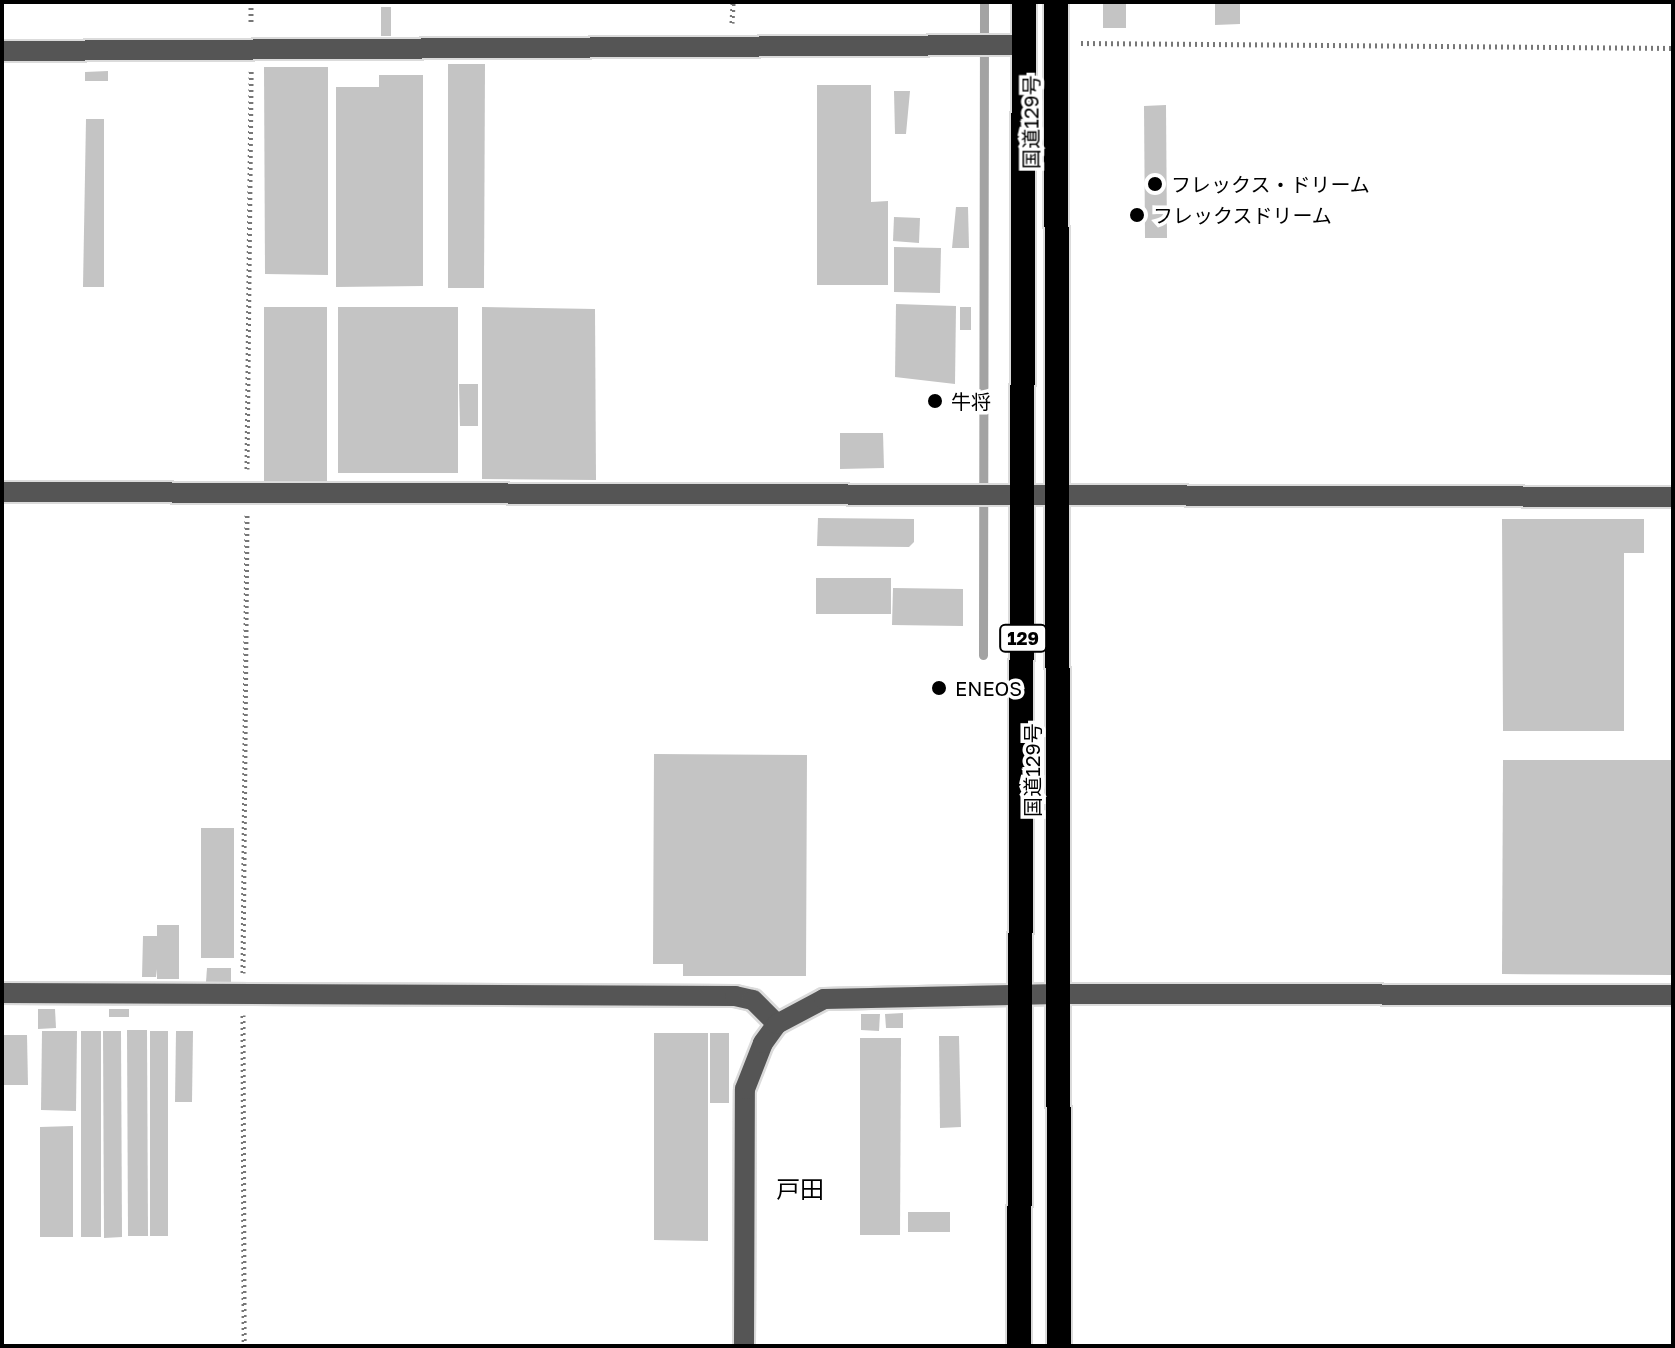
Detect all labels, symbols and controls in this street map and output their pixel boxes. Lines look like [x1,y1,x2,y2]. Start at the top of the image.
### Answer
street label: 国道129号 [1019,75,1043,169]
place label: フレックス・ドリーム [1171,172,1371,196]
marker: フレックス・ドリーム [1146,175,1164,193]
place label: フレックスドリーム [1153,203,1333,227]
marker: フレックスドリーム [1128,206,1146,224]
place label: 牛将 [951,389,991,413]
marker: 牛将 [926,392,944,410]
road number: 129 [999,624,1047,652]
place label: ENEOS [955,676,1022,700]
marker: ENEOS [930,679,948,697]
street label: 国道129号 [1020,723,1044,817]
district label: 戸田 [776,1175,824,1203]

